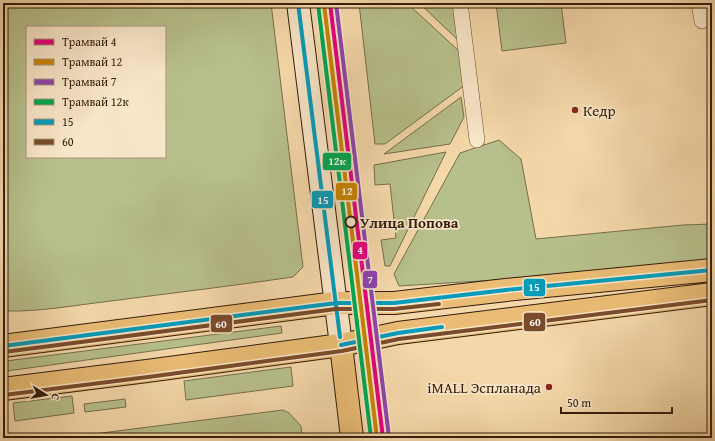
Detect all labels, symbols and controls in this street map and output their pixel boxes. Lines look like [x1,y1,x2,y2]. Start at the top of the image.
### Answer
legend [26,26,166,158]
text: Трамвай 4 [62,33,117,50]
text: Трамвай 12 [62,53,123,70]
text: Трамвай 7 [62,73,117,90]
text: Трамвай 12к [62,93,129,110]
place label: Кедр [583,100,616,121]
marker: Кедр [570,105,580,115]
text: 15 [62,113,74,130]
text: 60 [62,133,74,150]
line badge: 12к [322,152,352,171]
text: 12к [328,153,347,169]
line badge: 12 [335,182,358,201]
text: 12 [341,183,353,199]
line badge: 15 [311,190,334,209]
text: 15 [317,192,329,208]
place label: Улица Попова [360,212,459,233]
marker: Улица Попова [344,215,358,229]
line badge: 4 [352,241,368,260]
text: 4 [357,242,363,258]
line badge: 7 [362,270,378,289]
text: 7 [367,271,373,287]
line badge: 15 [523,278,546,297]
text: 15 [528,279,540,295]
line badge: 60 [523,312,546,332]
line badge: 60 [210,314,233,333]
text: 60 [529,314,541,330]
text: 60 [215,316,227,332]
north arrow [26,375,66,415]
place label: iMALL Эспланада [427,377,542,398]
marker: iMALL Эспланада [544,382,554,392]
scale bar [561,389,672,415]
text: С [47,392,64,401]
text: 50 m [567,394,591,411]

